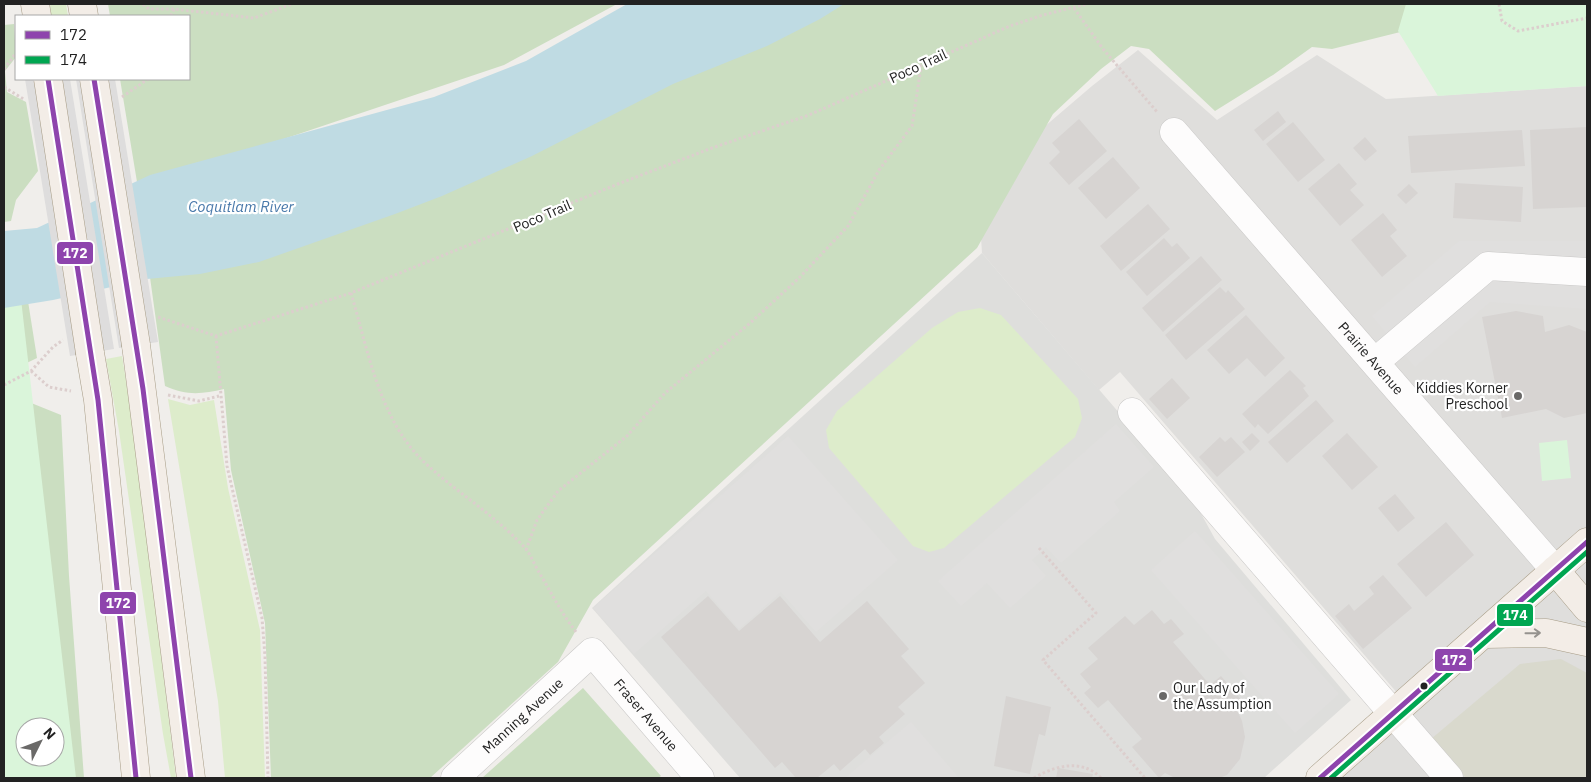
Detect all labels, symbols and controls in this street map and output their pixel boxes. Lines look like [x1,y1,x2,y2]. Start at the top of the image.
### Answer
legend [15,15,190,80]
text: 172 [60,25,87,44]
street label: Poco Trail [886,45,950,87]
text: 174 [60,50,87,69]
street label: Poco Trail [510,196,574,236]
water label: Coquitlam River [188,197,294,216]
line badge: 172 [56,241,94,265]
text: 172 [62,244,88,262]
street label: Prairie Avenue [1334,318,1408,399]
place label: Kiddies Korner Preschool [1416,379,1508,413]
marker: Kiddies Korner Preschool [1512,390,1524,402]
line badge: 172 [99,591,137,615]
text: 172 [105,594,131,612]
line badge: 174 [1496,603,1534,627]
text: 174 [1502,606,1528,624]
one-way arrow [1525,628,1541,638]
line badge: 172 [1434,648,1473,672]
text: 172 [1441,651,1467,669]
street label: Manning Avenue [478,674,567,757]
street label: Fraser Avenue [610,675,682,755]
place label: Our Lady of the Assumption [1173,679,1272,713]
unlabelled marker [1419,681,1429,691]
marker: Our Lady of the Assumption [1157,690,1169,702]
north arrow [15,717,65,767]
text: N [40,724,60,743]

